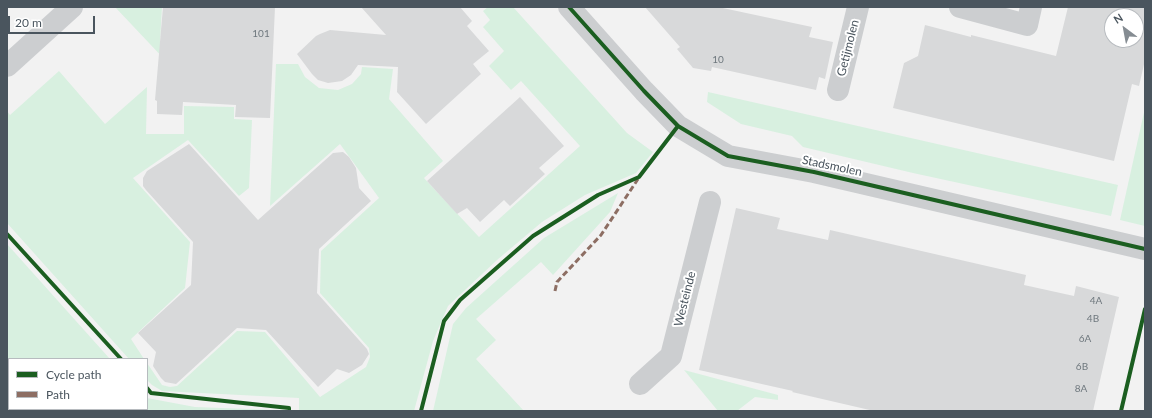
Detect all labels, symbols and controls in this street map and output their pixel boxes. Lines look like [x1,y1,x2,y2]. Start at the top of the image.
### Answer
scale bar [10,8,97,34]
north arrow [1104,8,1144,48]
text: N [1111,10,1125,26]
text: 20 m [15,15,42,30]
street label: Getijmolen [834,18,862,78]
house number: 101 [252,28,270,40]
house number: 10 [712,54,724,66]
street label: Stadsmolen [801,153,863,179]
street label: Westeinde [671,270,699,328]
house number: 4A [1090,295,1102,307]
house number: 4B [1087,313,1099,325]
house number: 6A [1079,333,1091,345]
legend [8,358,148,410]
house number: 6B [1076,361,1088,373]
text: Cycle path [46,367,101,382]
house number: 8A [1075,383,1087,395]
text: Path [46,387,70,402]

